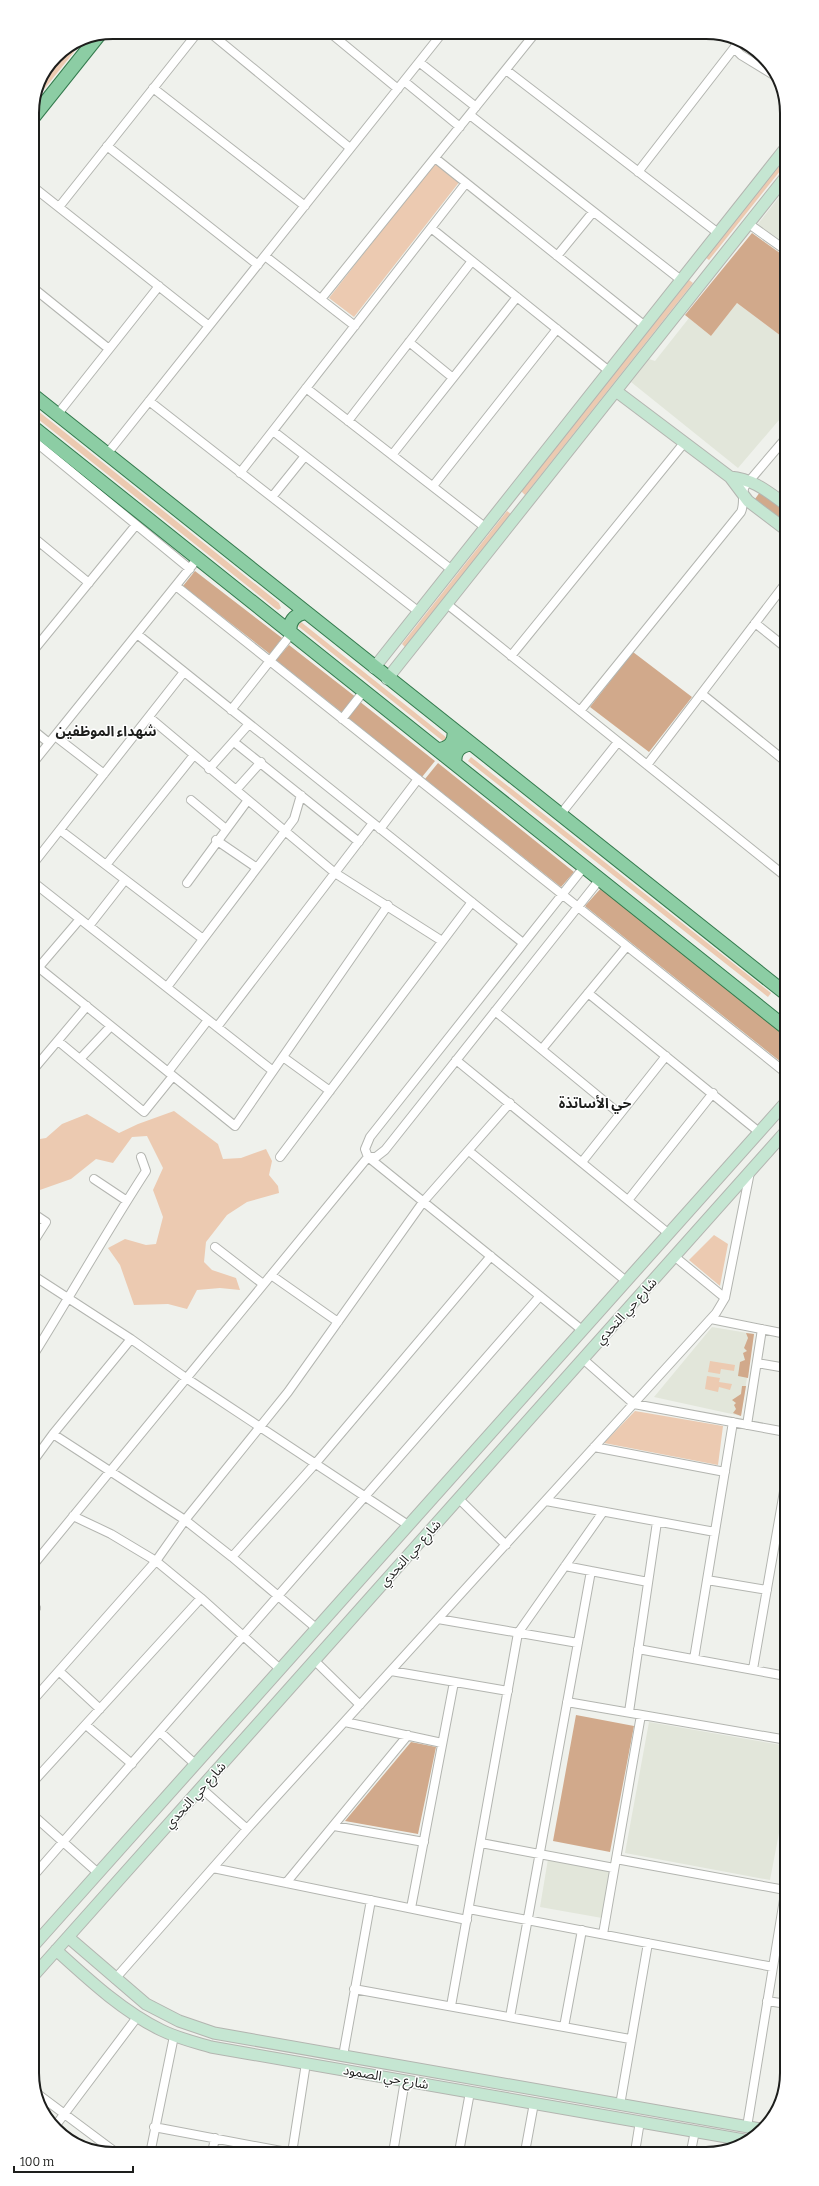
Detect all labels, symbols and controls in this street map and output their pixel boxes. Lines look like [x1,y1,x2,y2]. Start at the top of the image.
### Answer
district label: شهداء الموظفين [56,723,156,740]
district label: حي الأساتذة [559,1095,631,1114]
street label: شارع حي التحدي [592,1275,662,1349]
street label: شارع حي التحدي [376,1517,446,1591]
street label: شارع حي التحدي [161,1759,231,1833]
street label: شارع حي الصمود [342,2062,430,2095]
scale bar [14,2148,133,2174]
text: 100 m [20,2155,55,2169]

